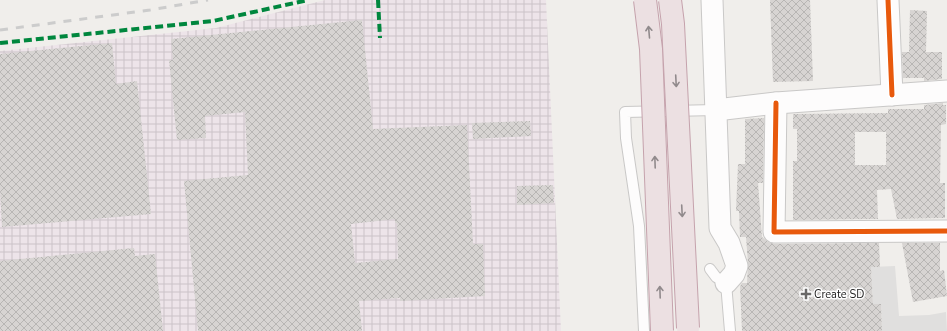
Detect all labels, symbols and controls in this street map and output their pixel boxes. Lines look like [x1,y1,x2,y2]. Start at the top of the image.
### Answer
one-way arrow [646,26,653,39]
one-way arrow [672,74,679,87]
one-way arrow [652,156,659,169]
one-way arrow [678,204,686,217]
one-way arrow [657,286,664,299]
place label: Create SD [814,287,864,302]
marker: Create SD [801,289,811,299]

